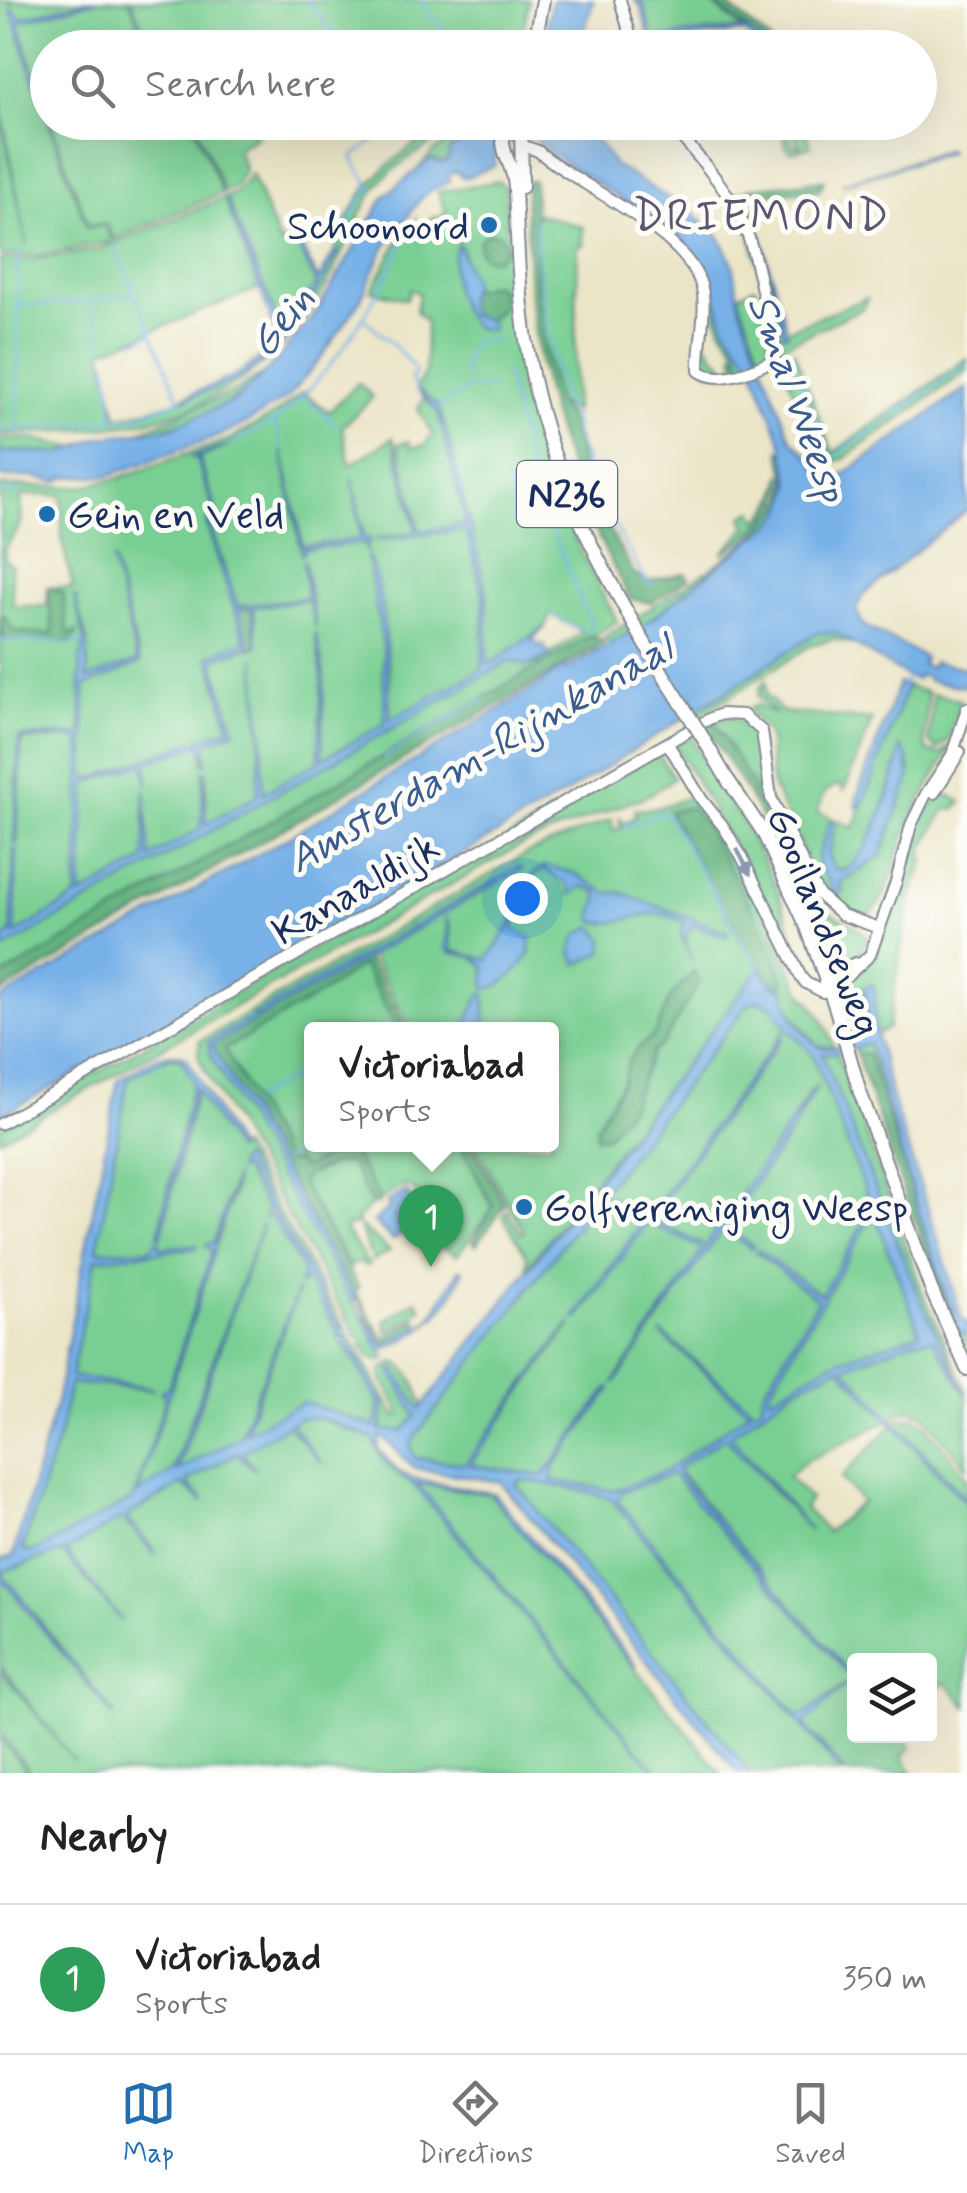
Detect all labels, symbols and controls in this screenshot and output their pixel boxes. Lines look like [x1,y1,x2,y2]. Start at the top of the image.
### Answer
search box [30,30,937,140]
icon: search [65,58,120,113]
text: Search here [145,61,336,110]
district label: DRIEMOND [633,188,891,247]
place label: Schoonoord [287,202,469,254]
marker: Schoonoord [478,214,500,236]
water label: Gein [237,274,328,370]
water label: Smal Weesp [733,287,859,511]
road number: N236 [517,461,617,527]
place label: Gein en Veld [67,491,284,543]
marker: Gein en Veld [36,503,58,525]
water label: Amsterdam-Rijnkanaal [278,619,688,888]
street label: Gooilandseweg [750,800,892,1046]
street label: Kanaaldijk [264,822,449,959]
one-way arrow [736,847,753,876]
your location [497,873,548,924]
popup [304,1022,559,1152]
text: Victoriabad [338,1042,525,1091]
text: Sports [338,1091,431,1133]
pin: 1 [398,1184,464,1267]
place label: Golfvereniging Weesp [544,1184,908,1239]
marker: Golfvereniging Weesp [513,1196,535,1218]
map controls [847,1653,937,1743]
button: layers [847,1653,937,1743]
text: Nearby [40,1811,168,1866]
text: Victoriabad [135,1934,321,1983]
text: 1 [65,1958,80,2000]
text: 350 m [842,1958,927,2000]
text: Sports [135,1983,228,2025]
tab: Map [121,2076,176,2173]
tab: Directions [418,2076,533,2173]
tab: Saved [775,2076,846,2173]

